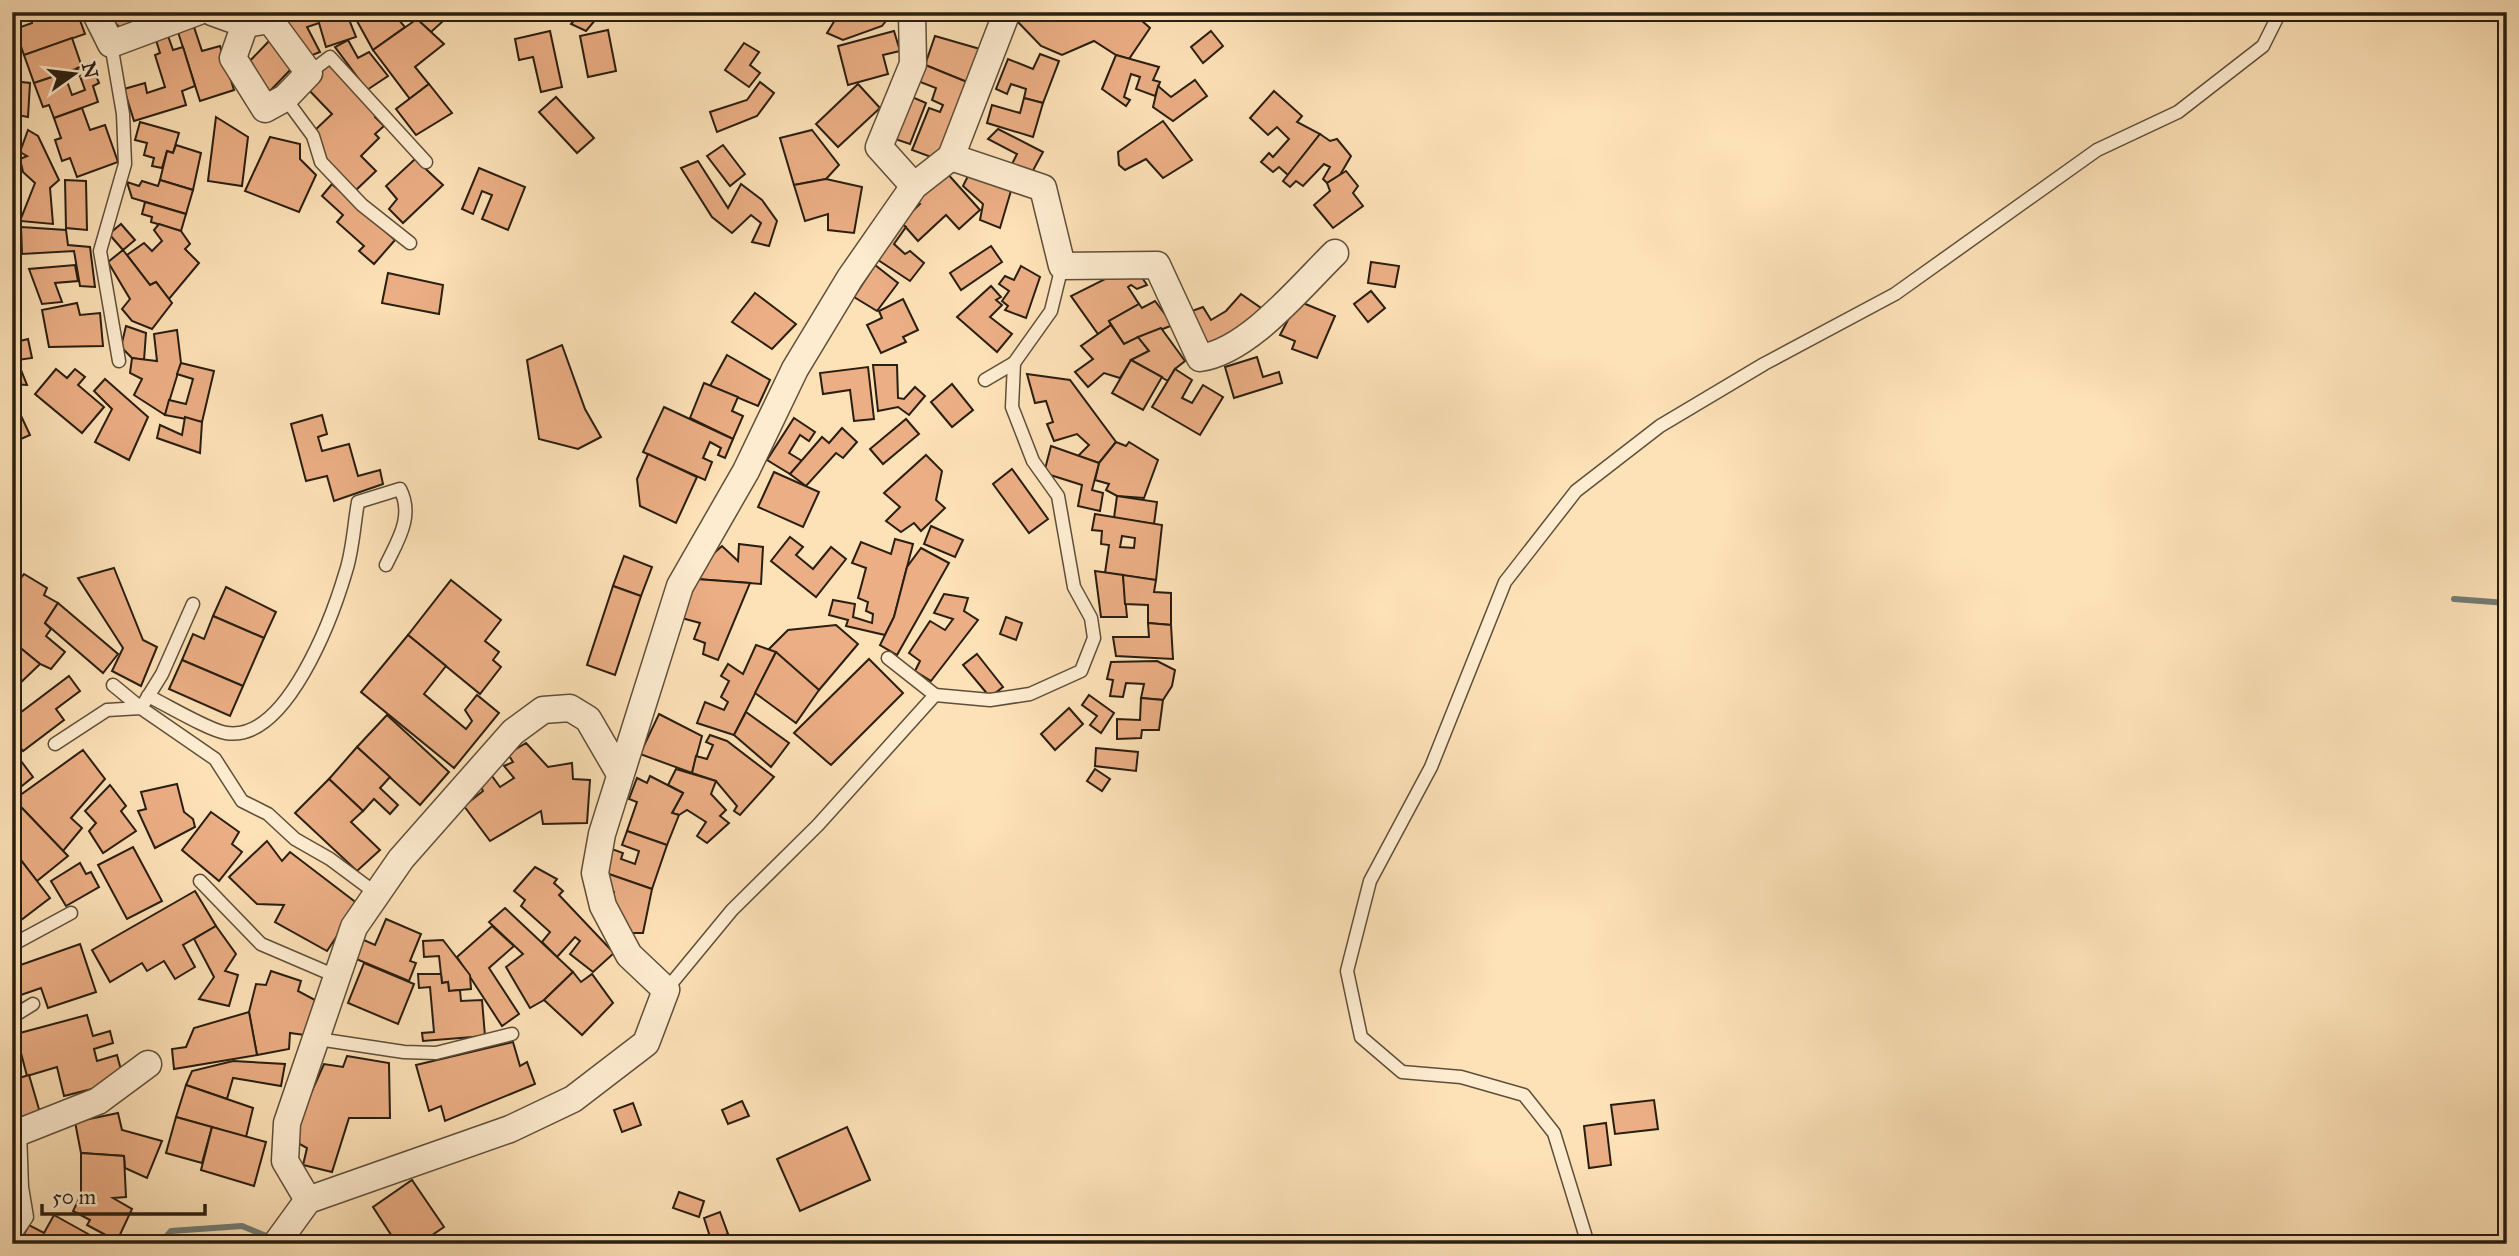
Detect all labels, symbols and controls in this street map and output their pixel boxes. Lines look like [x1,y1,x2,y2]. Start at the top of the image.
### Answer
north arrow [38,38,108,108]
text: N [77,59,103,81]
scale bar [42,1172,205,1216]
text: 50 m [52,1184,97,1210]

